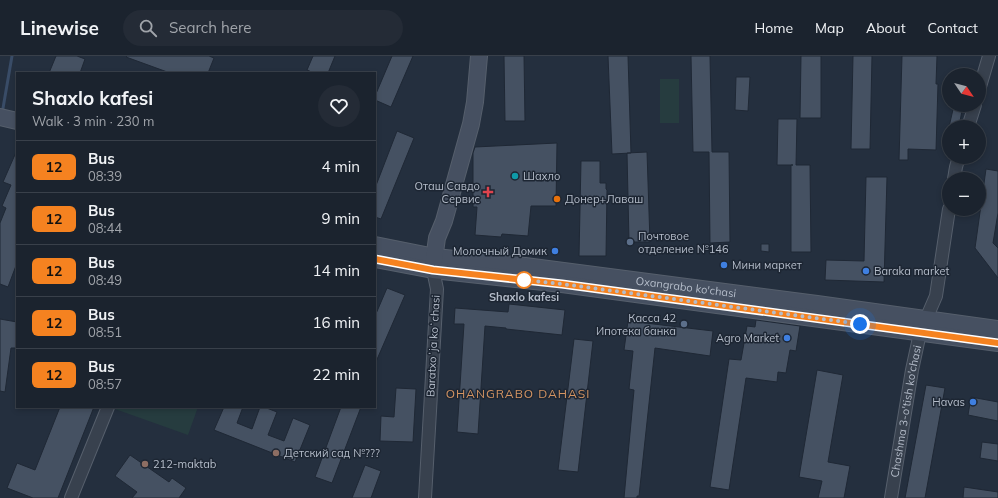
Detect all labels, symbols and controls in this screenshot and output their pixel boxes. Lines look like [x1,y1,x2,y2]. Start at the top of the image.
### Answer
search box [123,10,403,46]
text: Linewise [20,16,99,40]
icon: search [137,17,159,39]
text: Search here [169,18,251,37]
text: Home [754,19,793,37]
text: Map [815,19,844,37]
text: About [866,19,906,37]
text: Contact [928,19,978,37]
north arrow [942,68,986,112]
map controls [942,68,986,216]
button: heart [318,85,360,127]
text: Shaxlo kafesi [32,86,153,110]
text: Walk · 3 min · 230 m [32,113,154,129]
button: + [942,120,986,164]
text: Bus [88,149,115,168]
text: 4 min [322,157,360,176]
text: 12 [46,158,62,176]
text: 08:39 [88,168,122,184]
place label: Шахло [523,169,560,183]
marker: Шахло [510,171,520,181]
button: − [942,172,986,216]
place label: Оташ Савдо Сервис [414,179,480,206]
marker: Оташ Савдо Сервис [483,187,493,197]
place label: Донер+Лаваш [565,192,643,206]
marker: Донер+Лаваш [552,194,562,204]
text: Bus [88,201,115,220]
text: 9 min [322,209,360,228]
text: 12 [46,210,62,228]
text: 08:44 [88,220,122,236]
place label: Почтовое отделение №146 [638,229,729,256]
marker: Почтовое отделение №146 [625,237,635,247]
place label: Молочный Домик [453,244,547,258]
marker: Молочный Домик [550,246,560,256]
text: Bus [88,253,115,272]
place label: Мини маркет [732,258,802,272]
marker: Мини маркет [719,260,729,270]
text: 14 min [313,261,360,280]
text: 12 [46,262,62,280]
place label: Baraka market [874,264,949,278]
marker: Baraka market [861,266,871,276]
marker: Shaxlo kafesi [515,271,533,289]
text: 08:49 [88,272,122,288]
street label: Oxangrabo ko'chasi [635,273,737,300]
place label: Shaxlo kafesi [489,290,559,304]
street label: Baratxoʻja koʻchasi [423,295,443,397]
text: Bus [88,305,115,324]
place label: Касса 42 Ипотека банка [596,311,676,338]
text: 16 min [313,313,360,332]
text: 12 [46,314,62,332]
your location [850,314,870,334]
marker: Касса 42 Ипотека банка [679,319,689,329]
text: 08:51 [88,324,122,340]
place label: Agro Market [716,331,779,345]
marker: Agro Market [782,333,792,343]
street label: Chashma 3-o'tish ko'chasi [887,344,924,478]
text: Bus [88,357,115,376]
text: 22 min [313,365,360,384]
text: 12 [46,366,62,384]
text: 08:57 [88,376,122,392]
district label: OHANGRABO DAHASI [446,386,590,401]
place label: Havas [932,395,965,409]
marker: Havas [968,397,978,407]
place label: Детский сад №??? [284,446,380,460]
marker: Детский сад №??? [271,448,281,458]
place label: 212-maktab [153,457,217,471]
marker: 212-maktab [140,459,150,469]

